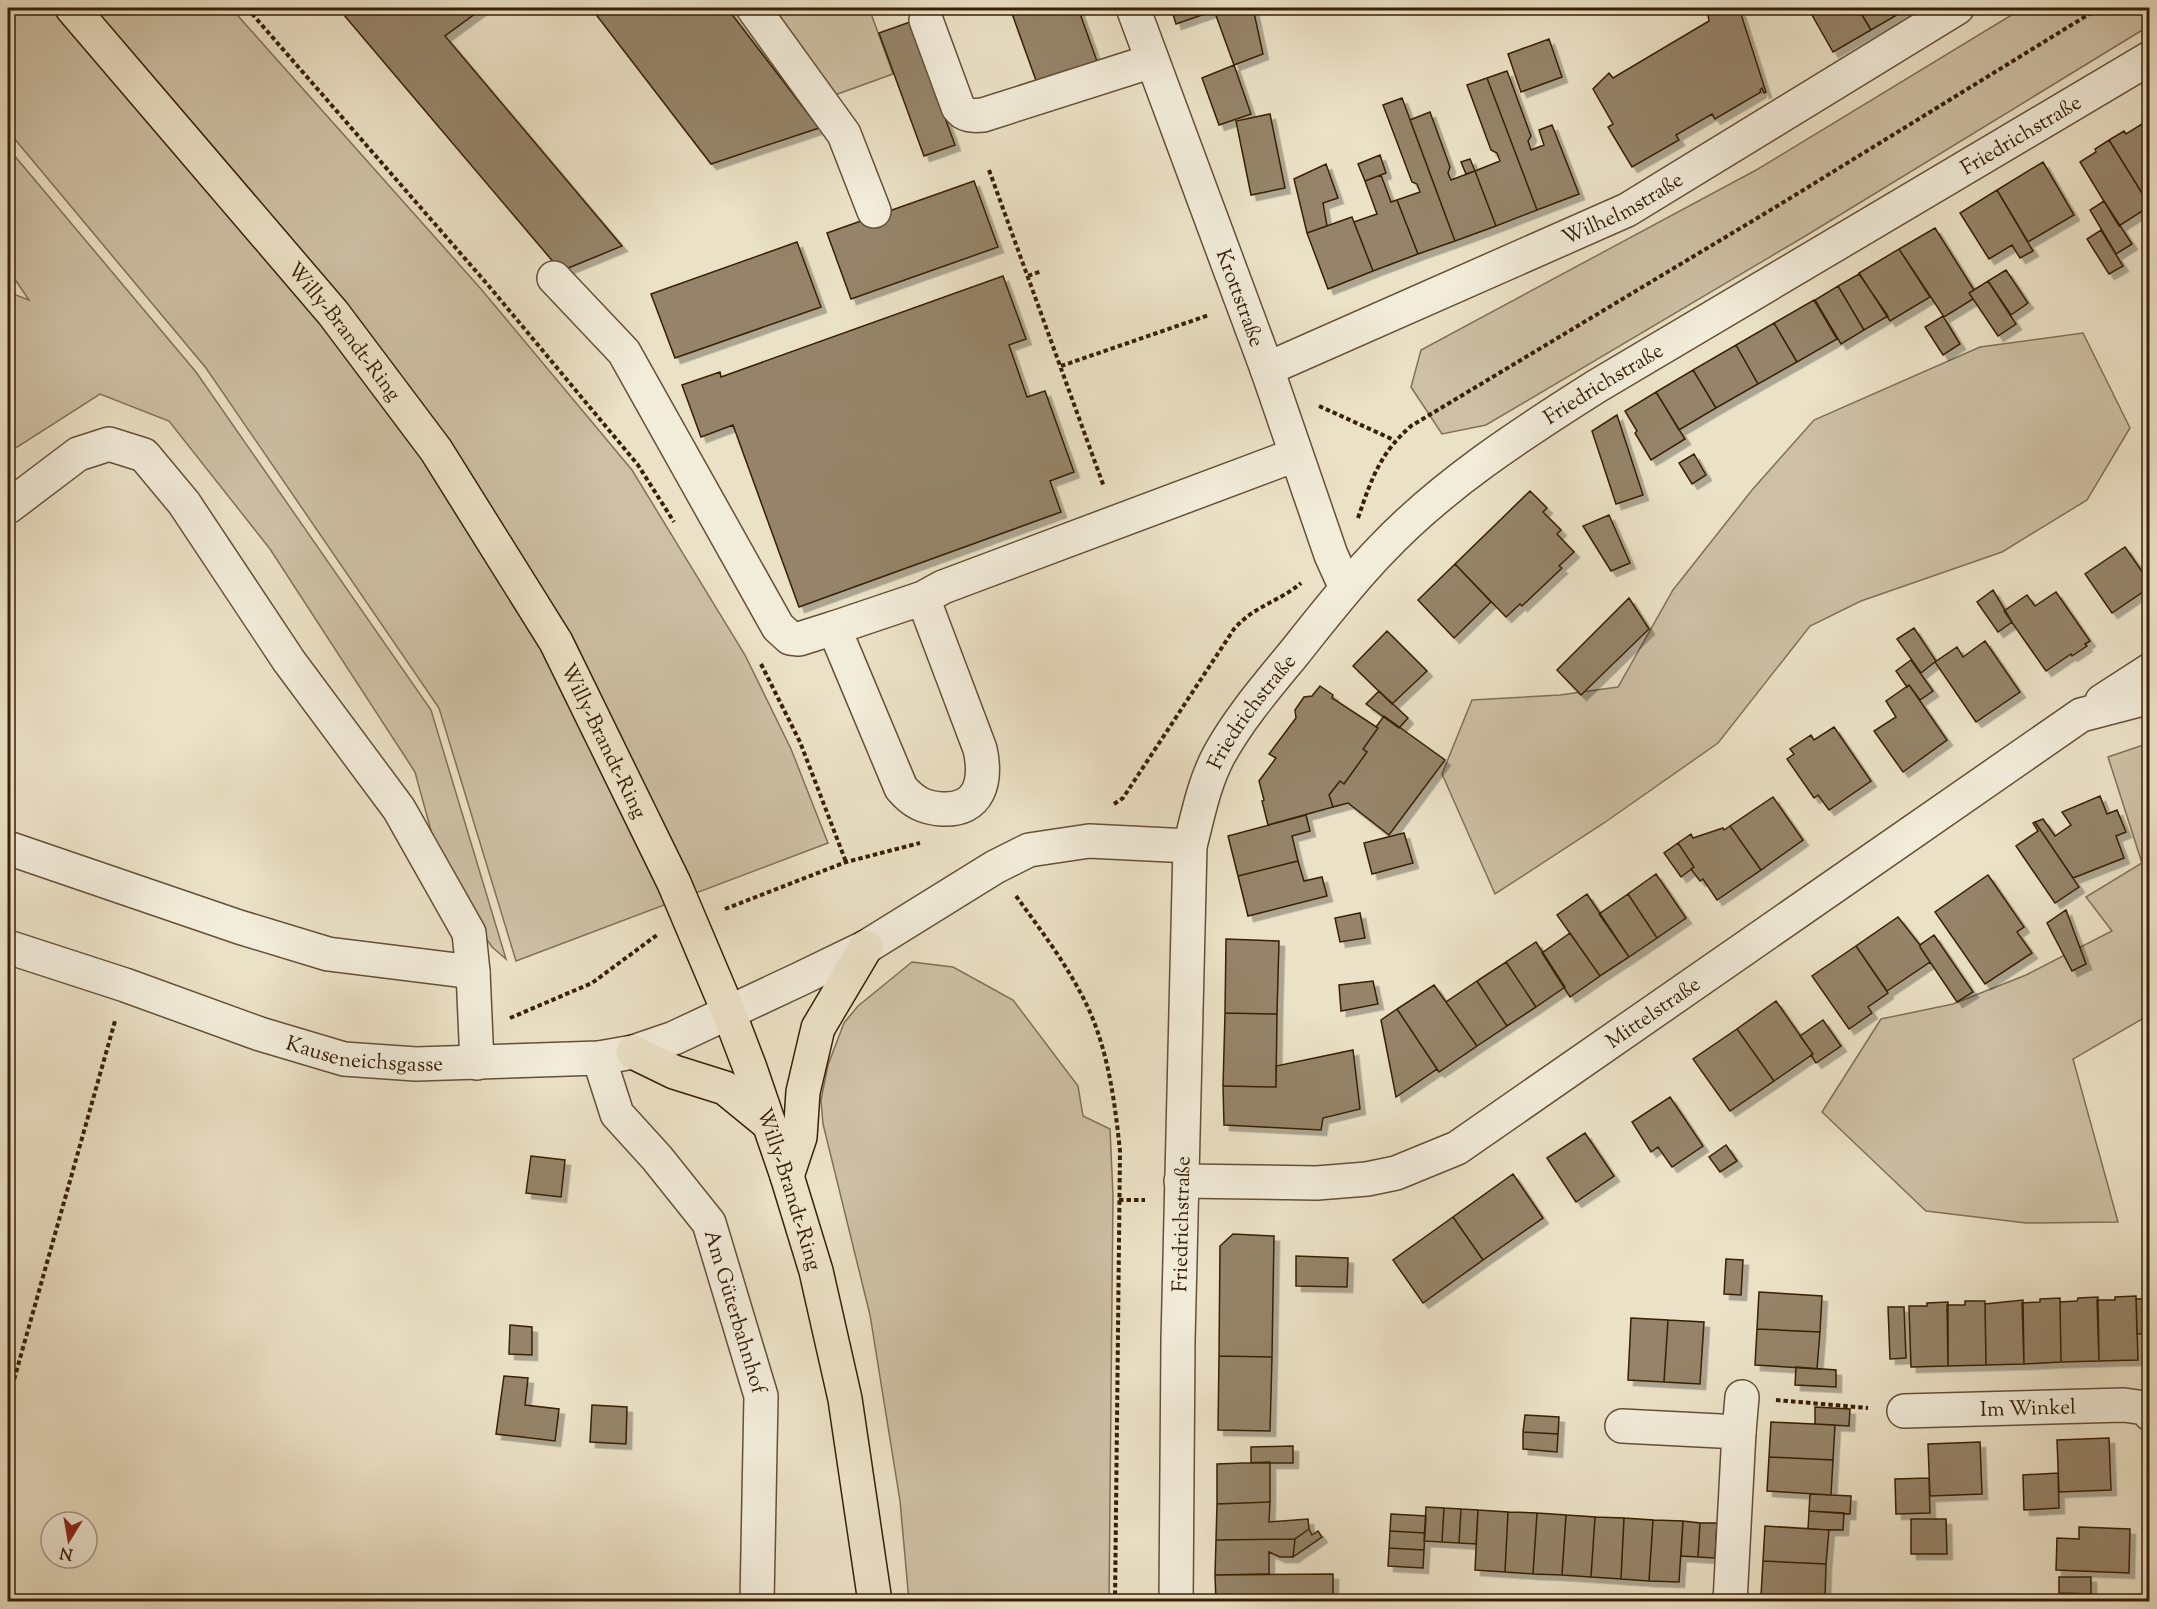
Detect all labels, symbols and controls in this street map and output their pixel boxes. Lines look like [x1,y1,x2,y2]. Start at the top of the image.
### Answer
street label: Friedrichstraße [1956,89,2088,184]
street label: Wilhelmstraße [1558,166,1690,254]
street label: Krottstraße [1207,245,1271,352]
street label: Willy-Brandt-Ring [279,257,407,408]
street label: Friedrichstraße [1538,337,1670,433]
street label: Friedrichstraße [1201,649,1304,775]
street label: Willy-Brandt-Ring [552,659,653,824]
street label: Mittelstraße [1601,970,1707,1057]
street label: Kauseneichsgasse [282,1030,444,1081]
street label: Willy-Brandt-Ring [748,1104,828,1275]
street label: Friedrichstraße [1166,1156,1199,1292]
street label: Am Güterbahnhof [695,1227,773,1399]
street label: Im Winkel [1980,1393,2076,1426]
north arrow [39,1510,99,1570]
text: N [58,1540,75,1565]

